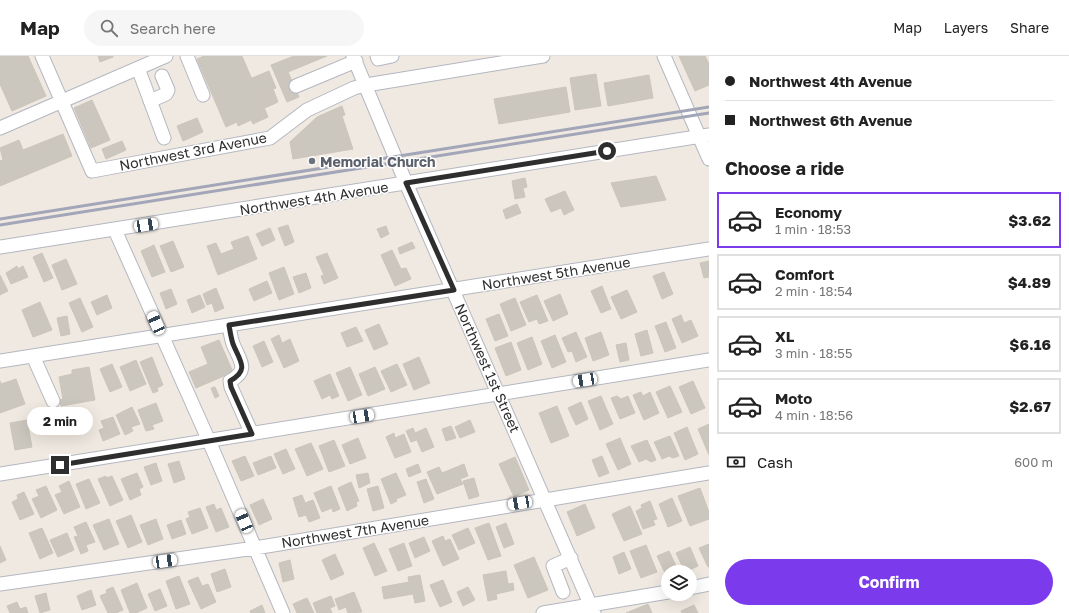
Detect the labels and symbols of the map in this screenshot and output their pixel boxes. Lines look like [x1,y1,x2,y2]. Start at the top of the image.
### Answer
street label: Northwest 3rd Avenue [118,128,268,174]
route start [598,142,616,160]
place label: Memorial Church [320,153,436,170]
marker: Memorial Church [307,156,317,166]
street label: Northwest 4th Avenue [238,178,390,218]
car [133,217,159,233]
street label: Northwest 5th Avenue [481,253,631,293]
street label: Northwest 1st Street [452,301,524,435]
car [146,310,166,336]
car [572,372,598,388]
callout: 2 min [27,407,93,435]
car [349,408,375,424]
route end [51,456,69,474]
car [507,495,533,511]
car [234,508,254,534]
street label: Northwest 7th Avenue [280,511,430,551]
car [152,553,178,569]

